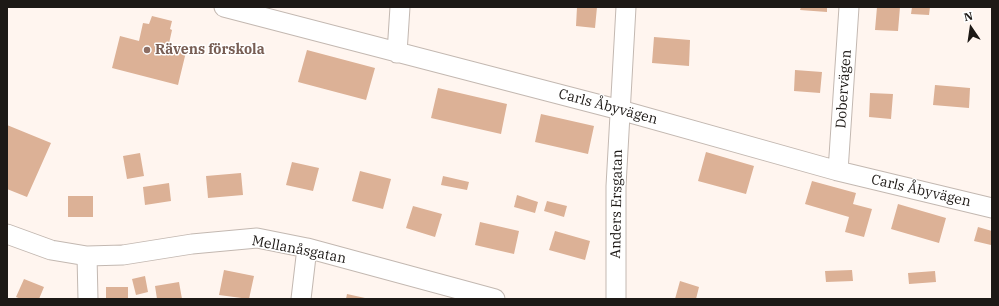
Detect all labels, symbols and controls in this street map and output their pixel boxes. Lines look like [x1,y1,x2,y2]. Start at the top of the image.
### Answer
north arrow [951,8,991,48]
text: N [962,9,974,24]
place label: Rävens förskola [155,42,265,58]
marker: Rävens förskola [142,45,152,55]
street label: Dobervägen [833,49,855,129]
street label: Carls Åbyvägen [557,86,659,128]
street label: Anders Ersgatan [608,149,626,259]
street label: Carls Åbyvägen [870,171,972,211]
street label: Mellanåsgatan [250,233,348,267]

